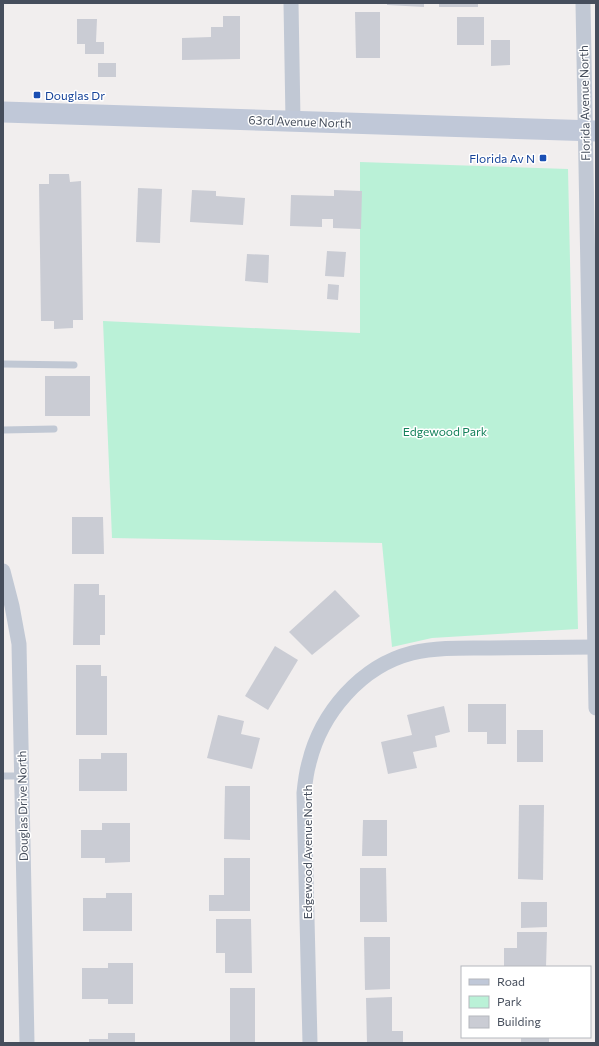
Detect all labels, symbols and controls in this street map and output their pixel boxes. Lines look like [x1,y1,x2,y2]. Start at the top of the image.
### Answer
street label: Florida Avenue North [576,45,592,161]
place label: Douglas Dr [45,88,105,102]
marker: Douglas Dr [32,90,42,100]
street label: 63rd Avenue North [248,112,352,130]
place label: Florida Av N [469,151,535,165]
marker: Florida Av N [538,153,548,163]
park label: Edgewood Park [403,424,488,438]
street label: Douglas Drive North [14,751,30,861]
street label: Edgewood Avenue North [300,785,314,919]
legend [461,966,591,1038]
text: Road [497,974,525,988]
text: Park [497,994,523,1008]
text: Building [497,1014,541,1028]

